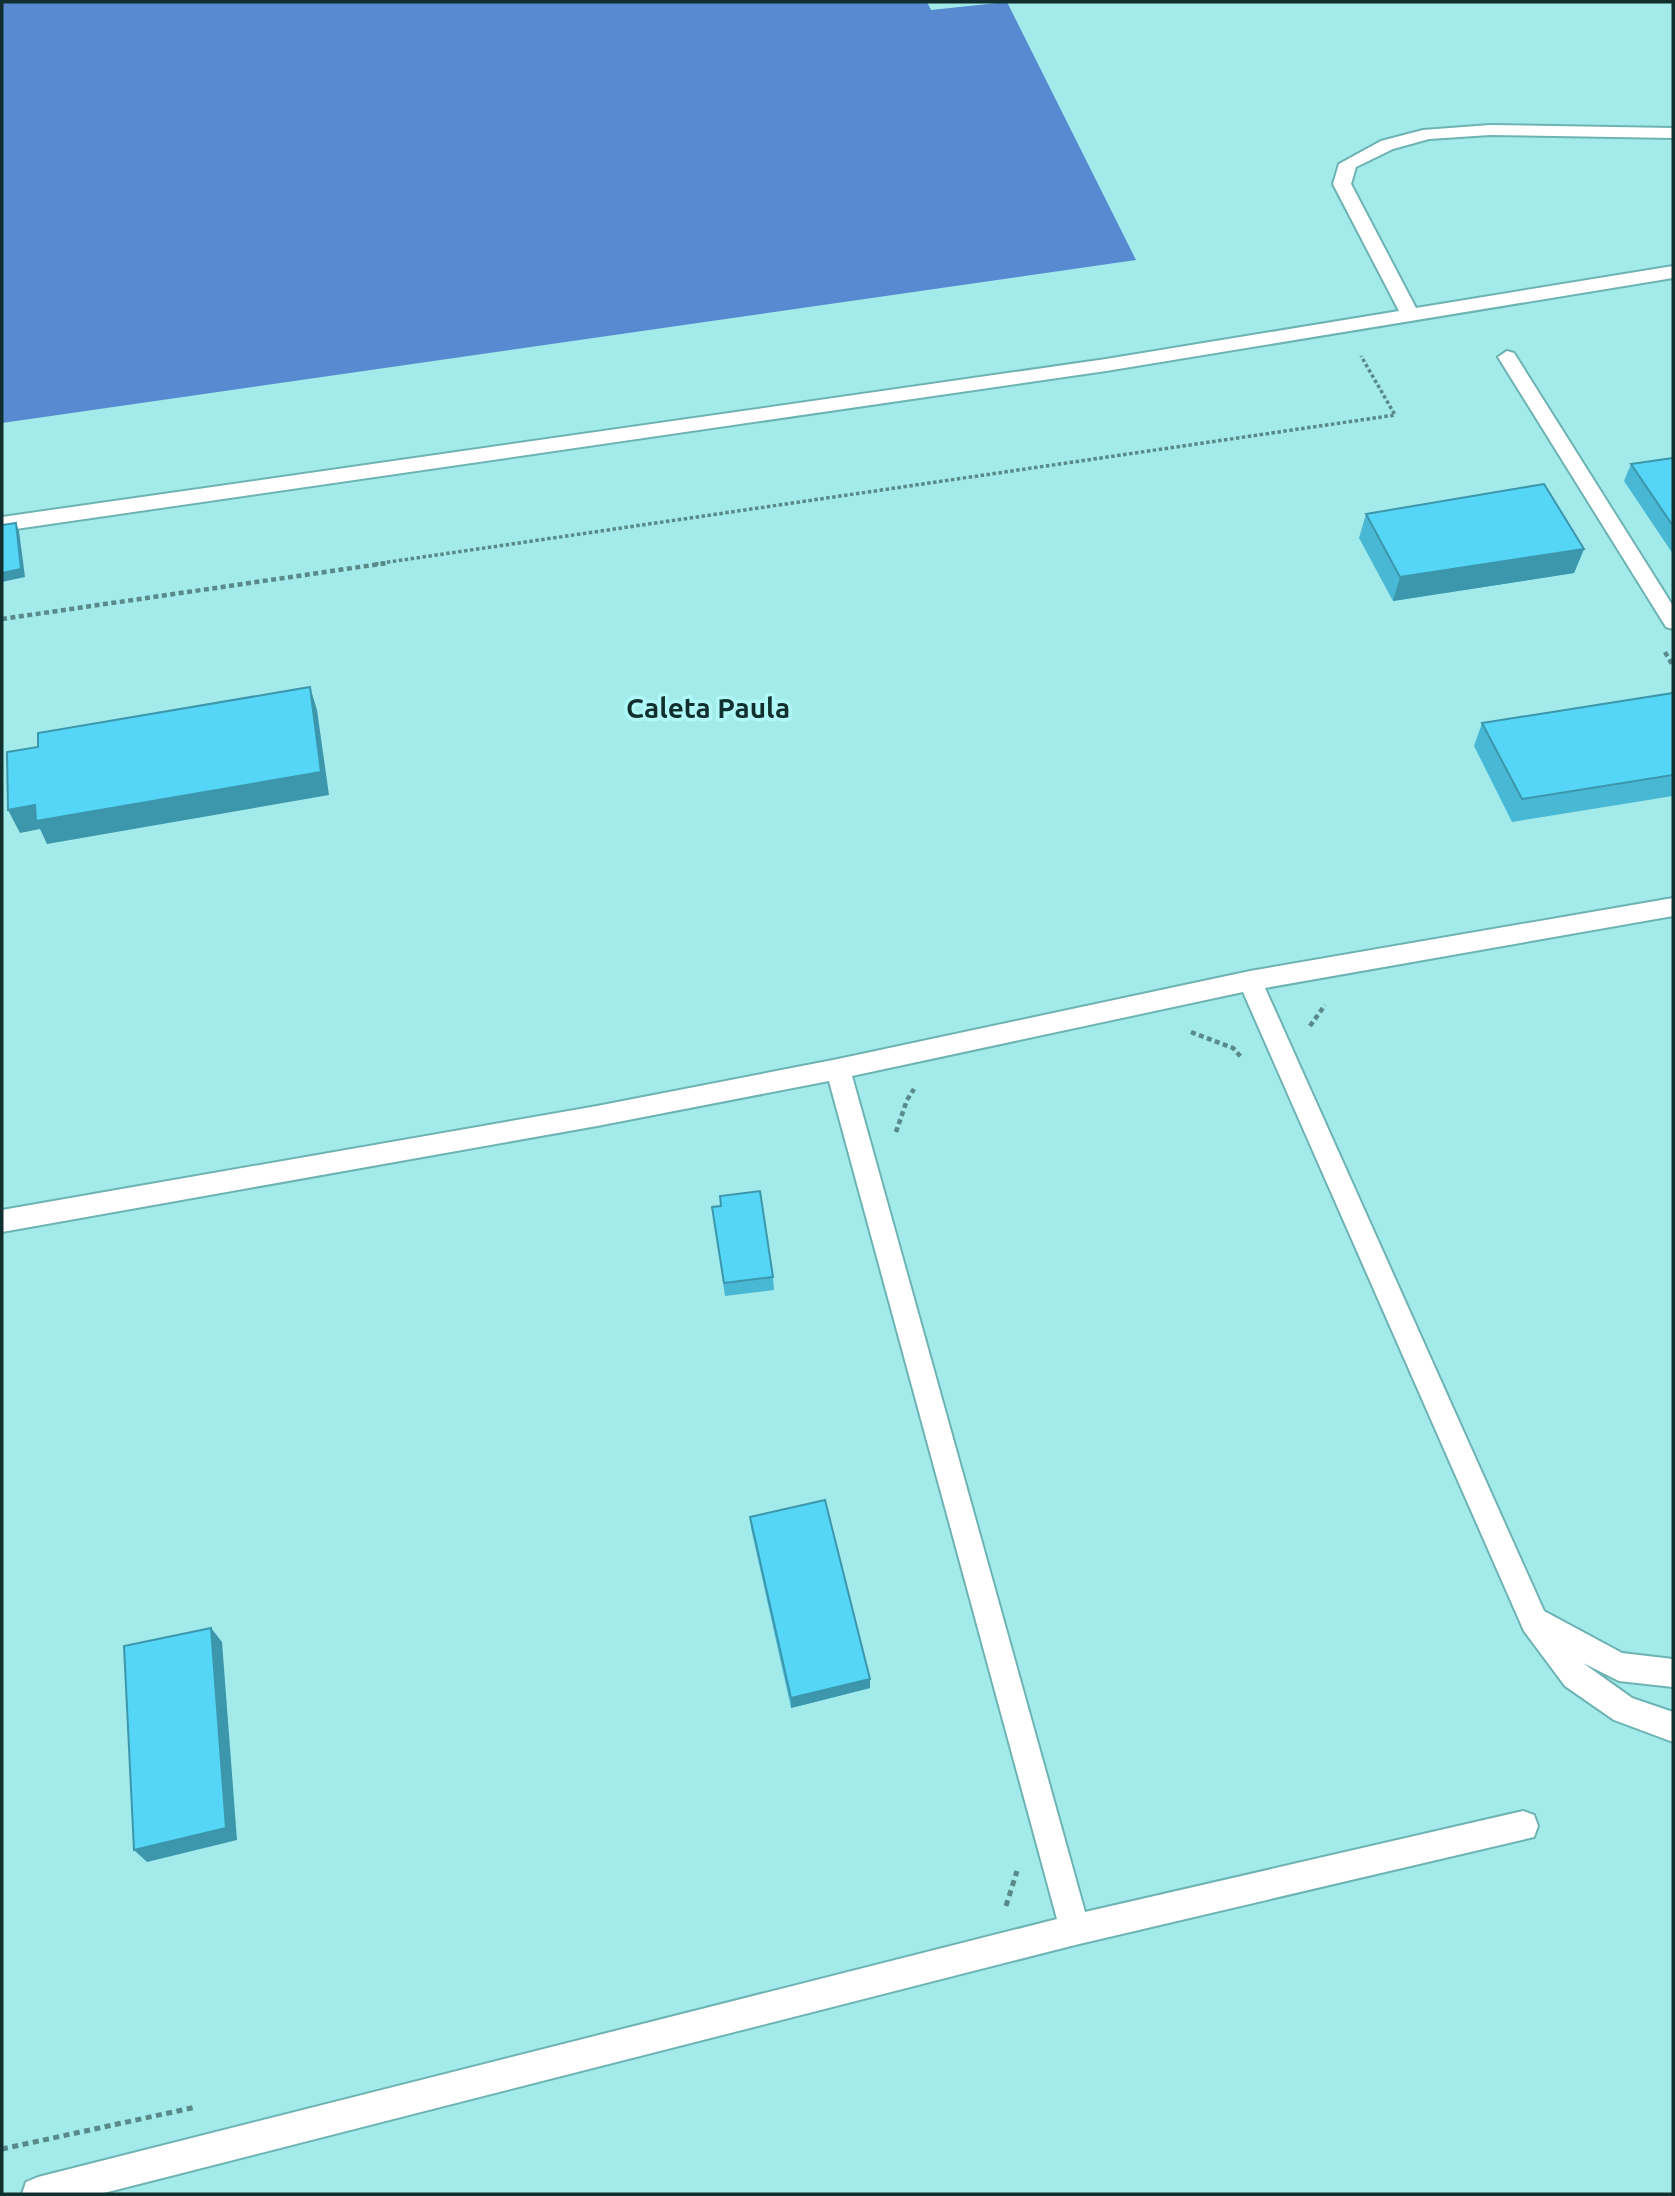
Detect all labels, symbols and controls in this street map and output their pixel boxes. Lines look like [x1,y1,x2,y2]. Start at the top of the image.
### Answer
district label: Caleta Paula [626,692,790,723]

